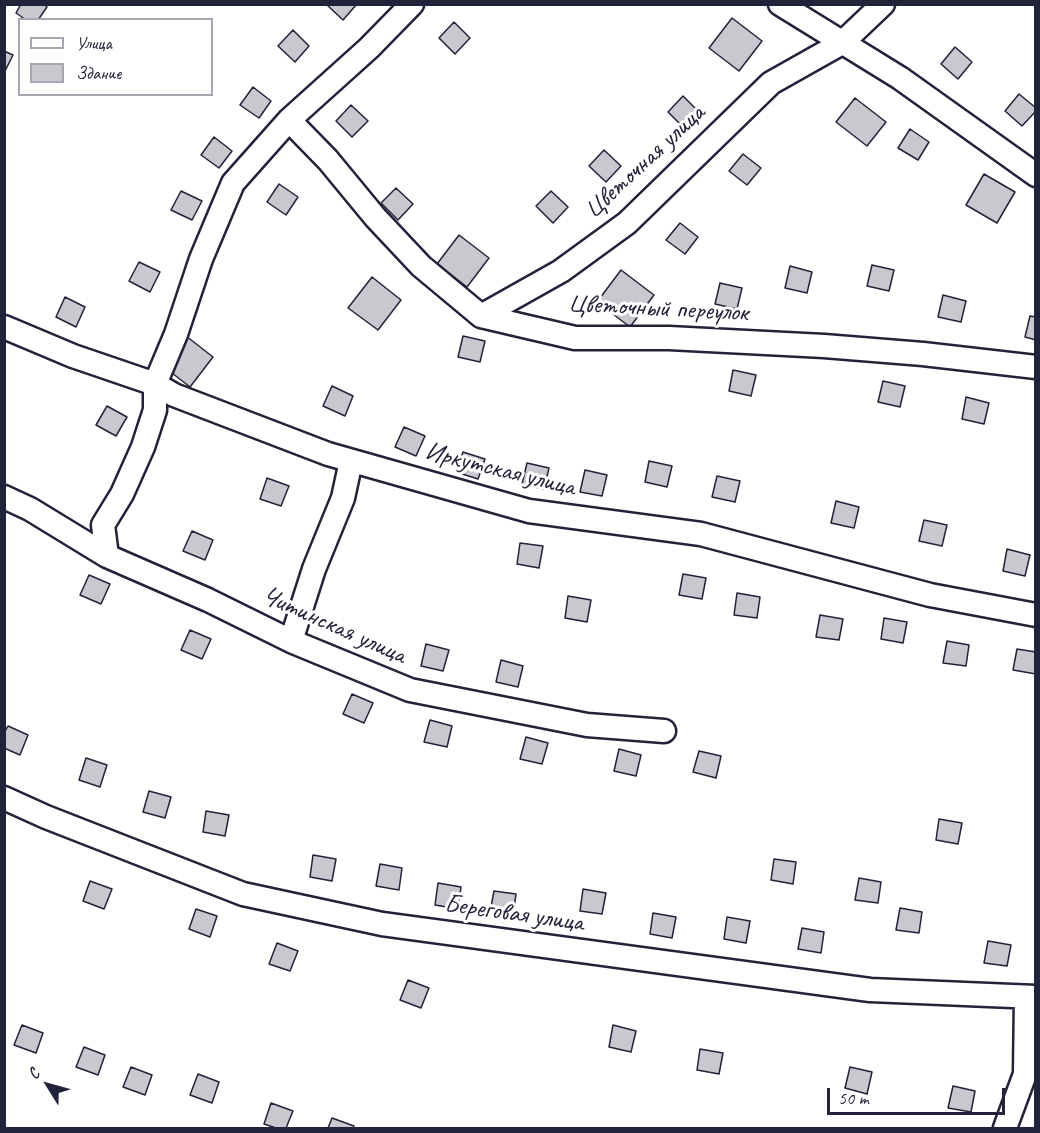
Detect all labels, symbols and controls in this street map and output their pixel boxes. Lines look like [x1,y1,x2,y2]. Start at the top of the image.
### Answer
legend [18,18,213,96]
text: Улица [76,32,112,54]
text: Здание [76,62,121,84]
street label: Цветочная улица [578,98,712,226]
street label: Цветочный переулок [567,289,749,329]
street label: Иркутская улица [422,436,578,504]
street label: Читинская улица [257,580,411,672]
street label: Береговая улица [442,889,586,939]
north arrow [18,1055,78,1115]
text: С [23,1065,44,1083]
scale bar [830,1076,1008,1114]
text: 50 m [838,1087,869,1109]

